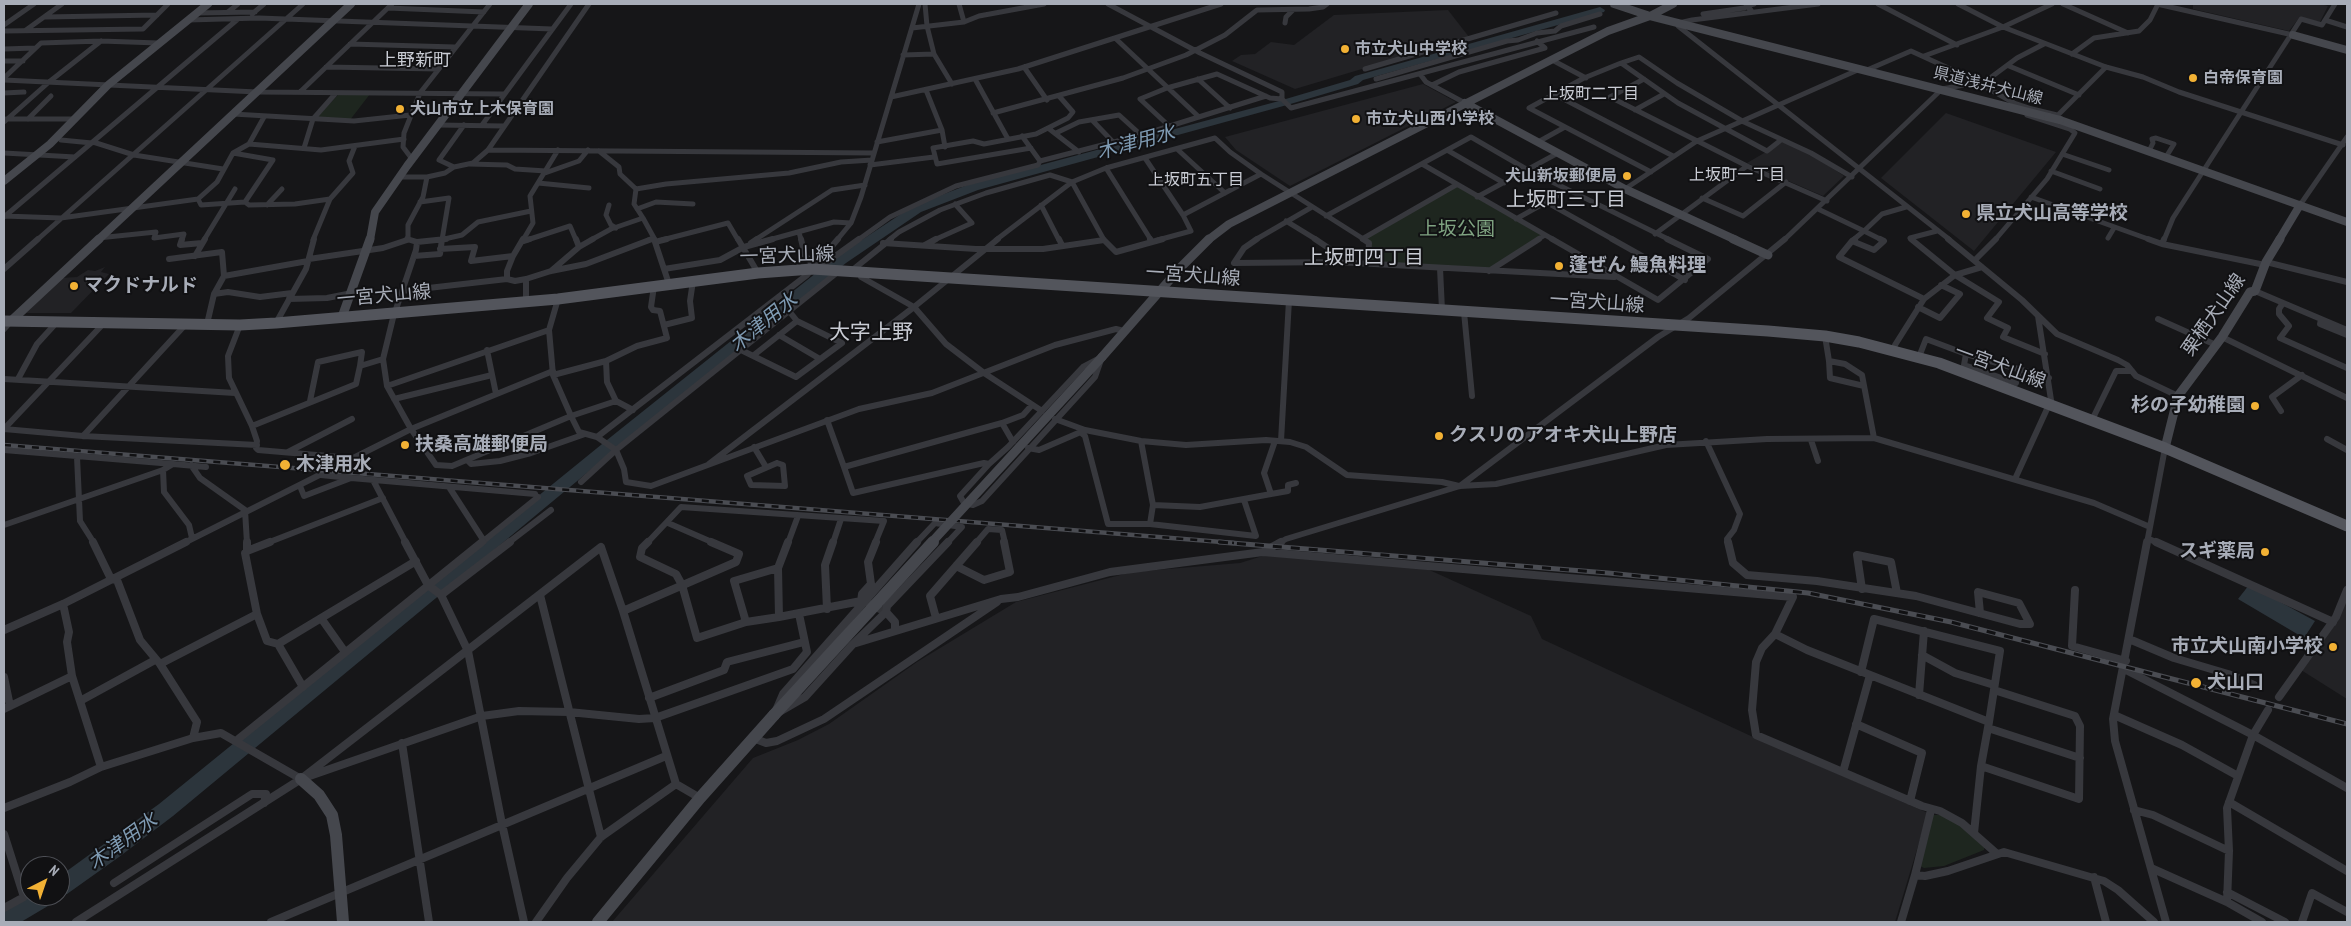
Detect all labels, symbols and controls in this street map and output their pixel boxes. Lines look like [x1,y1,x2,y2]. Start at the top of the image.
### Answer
place label: 市立犬山中学校 [1355,39,1467,59]
marker: 市立犬山中学校 [1339,43,1351,55]
district label: 上野新町 [379,50,451,72]
street label: 県道浅井犬山線 [1931,63,2045,109]
place label: 白帝保育園 [2203,68,2283,88]
marker: 白帝保育園 [2187,72,2199,84]
district label: 上坂町二丁目 [1543,84,1639,104]
place label: 犬山市立上木保育園 [410,99,554,119]
marker: 犬山市立上木保育園 [394,103,406,115]
place label: 市立犬山西小学校 [1366,109,1494,129]
marker: 市立犬山西小学校 [1350,113,1362,125]
water label: 木津用水 [1094,121,1178,165]
district label: 上坂町一丁目 [1689,165,1785,185]
place label: 犬山新坂郵便局 [1505,166,1617,186]
district label: 上坂町五丁目 [1148,170,1244,190]
marker: 犬山新坂郵便局 [1621,170,1633,182]
district label: 上坂町三丁目 [1506,188,1626,212]
place label: 県立犬山高等学校 [1976,203,2128,225]
marker: 県立犬山高等学校 [1960,208,1972,220]
park label: 上坂公園 [1419,219,1495,241]
street label: 一宮犬山線 [739,243,835,269]
district label: 上坂町四丁目 [1304,246,1424,270]
place label: 蓬ぜん 鰻魚料理 [1569,255,1706,277]
marker: 蓬ぜん 鰻魚料理 [1553,260,1565,272]
street label: 一宮犬山線 [1145,261,1241,291]
street label: 栗栖犬山線 [2177,270,2251,360]
place label: マクドナルド [84,275,198,297]
marker: マクドナルド [68,280,80,292]
street label: 一宮犬山線 [336,281,432,311]
street label: 一宮犬山線 [1549,288,1645,318]
water label: 木津用水 [725,289,803,357]
district label: 大字上野 [829,320,913,346]
street label: 一宮犬山線 [1951,340,2049,394]
place label: 杉の子幼稚園 [2131,395,2245,417]
marker: 杉の子幼稚園 [2249,400,2261,412]
place label: クスリのアオキ犬山上野店 [1449,425,1677,447]
marker: クスリのアオキ犬山上野店 [1433,430,1445,442]
place label: 扶桑高雄郵便局 [415,434,548,456]
marker: 扶桑高雄郵便局 [399,439,411,451]
place label: 木津用水 [296,454,372,476]
marker: 木津用水 [278,458,292,472]
place label: スギ薬局 [2179,541,2255,563]
marker: スギ薬局 [2259,546,2271,558]
place label: 市立犬山南小学校 [2171,636,2323,658]
marker: 市立犬山南小学校 [2327,641,2339,653]
place label: 犬山口 [2207,672,2264,694]
marker: 犬山口 [2189,676,2203,690]
water label: 木津用水 [84,809,162,875]
north arrow [20,856,70,906]
text: N [45,861,63,880]

